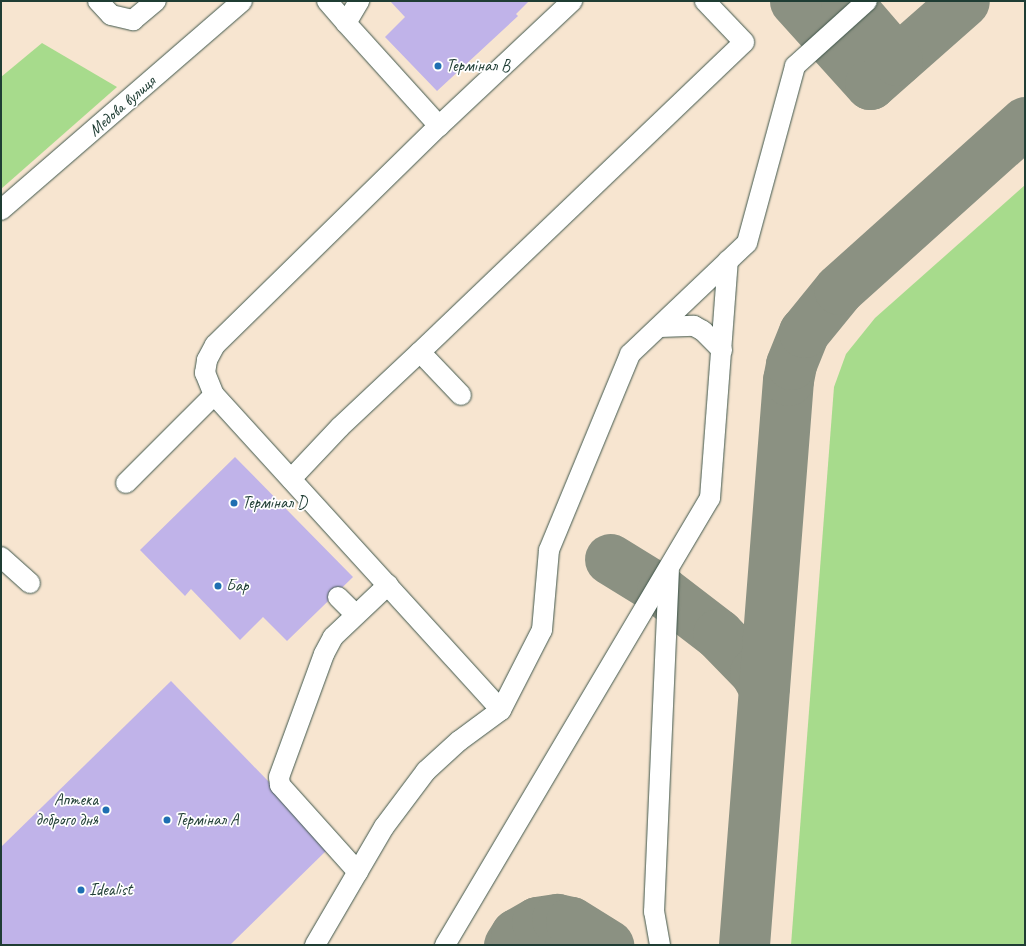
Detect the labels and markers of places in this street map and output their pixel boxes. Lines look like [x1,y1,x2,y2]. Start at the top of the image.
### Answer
place label: Термінал B [446,56,510,76]
marker: Термінал B [433,61,443,71]
place label: Термінал D [242,493,307,513]
marker: Термінал D [229,498,239,508]
place label: Бар [226,576,249,596]
marker: Бар [213,581,223,591]
place label: Аптека доброго дня [35,790,98,830]
marker: Аптека доброго дня [101,805,111,815]
place label: Термінал А [175,810,239,830]
marker: Термінал А [162,815,172,825]
place label: Idealist [89,880,132,900]
marker: Idealist [76,885,86,895]

